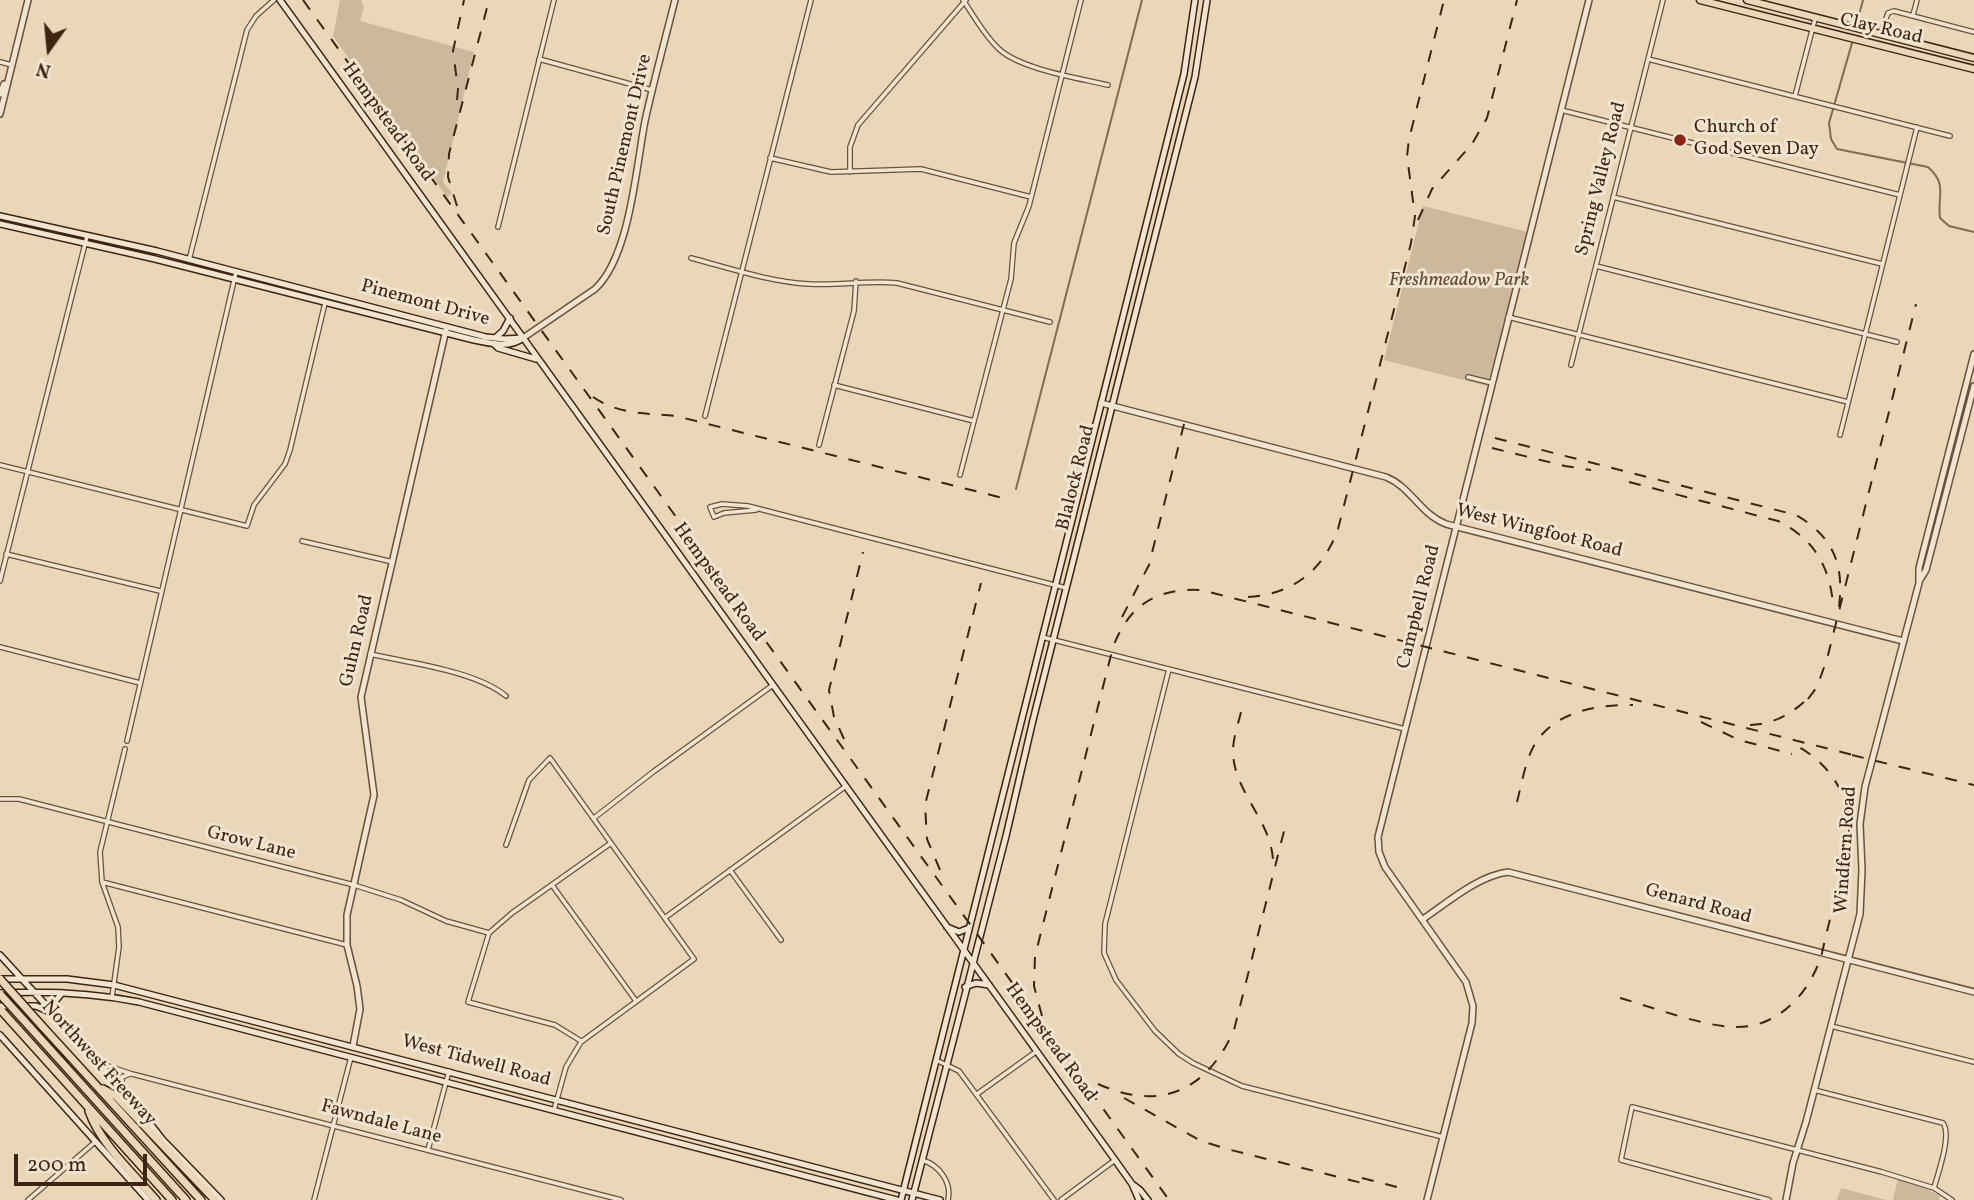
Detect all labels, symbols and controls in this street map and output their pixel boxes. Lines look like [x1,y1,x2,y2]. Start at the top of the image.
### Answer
street label: Clay Road [1838,9,1924,51]
north arrow [14,14,84,84]
street label: South Pinemont Drive [594,52,658,238]
text: N [34,55,54,84]
street label: Hempstead Road [336,59,438,187]
street label: Spring Valley Road [1572,100,1632,258]
place label: Church of God Seven Day [1694,118,1819,162]
marker: Church of God Seven Day [1672,132,1688,148]
park label: Freshmeadow Park [1389,271,1529,293]
street label: Pinemont Drive [358,276,492,332]
street label: Blalock Road [1053,423,1101,533]
street label: West Wingfoot Road [1454,500,1624,564]
street label: Hempstead Road [667,519,769,647]
street label: Campbell Road [1394,543,1446,671]
street label: Guhn Road [336,593,380,689]
street label: Windfern Road [1831,785,1863,915]
street label: Grow Lane [204,822,298,866]
street label: Genard Road [1642,880,1754,930]
street label: Hempstead Road [999,979,1101,1107]
street label: Northwest Freeway [36,996,160,1132]
street label: West Tidwell Road [399,1031,553,1093]
street label: Fawndale Lane [318,1096,444,1150]
scale bar [18,1140,150,1184]
text: 200 m [27,1151,87,1180]

